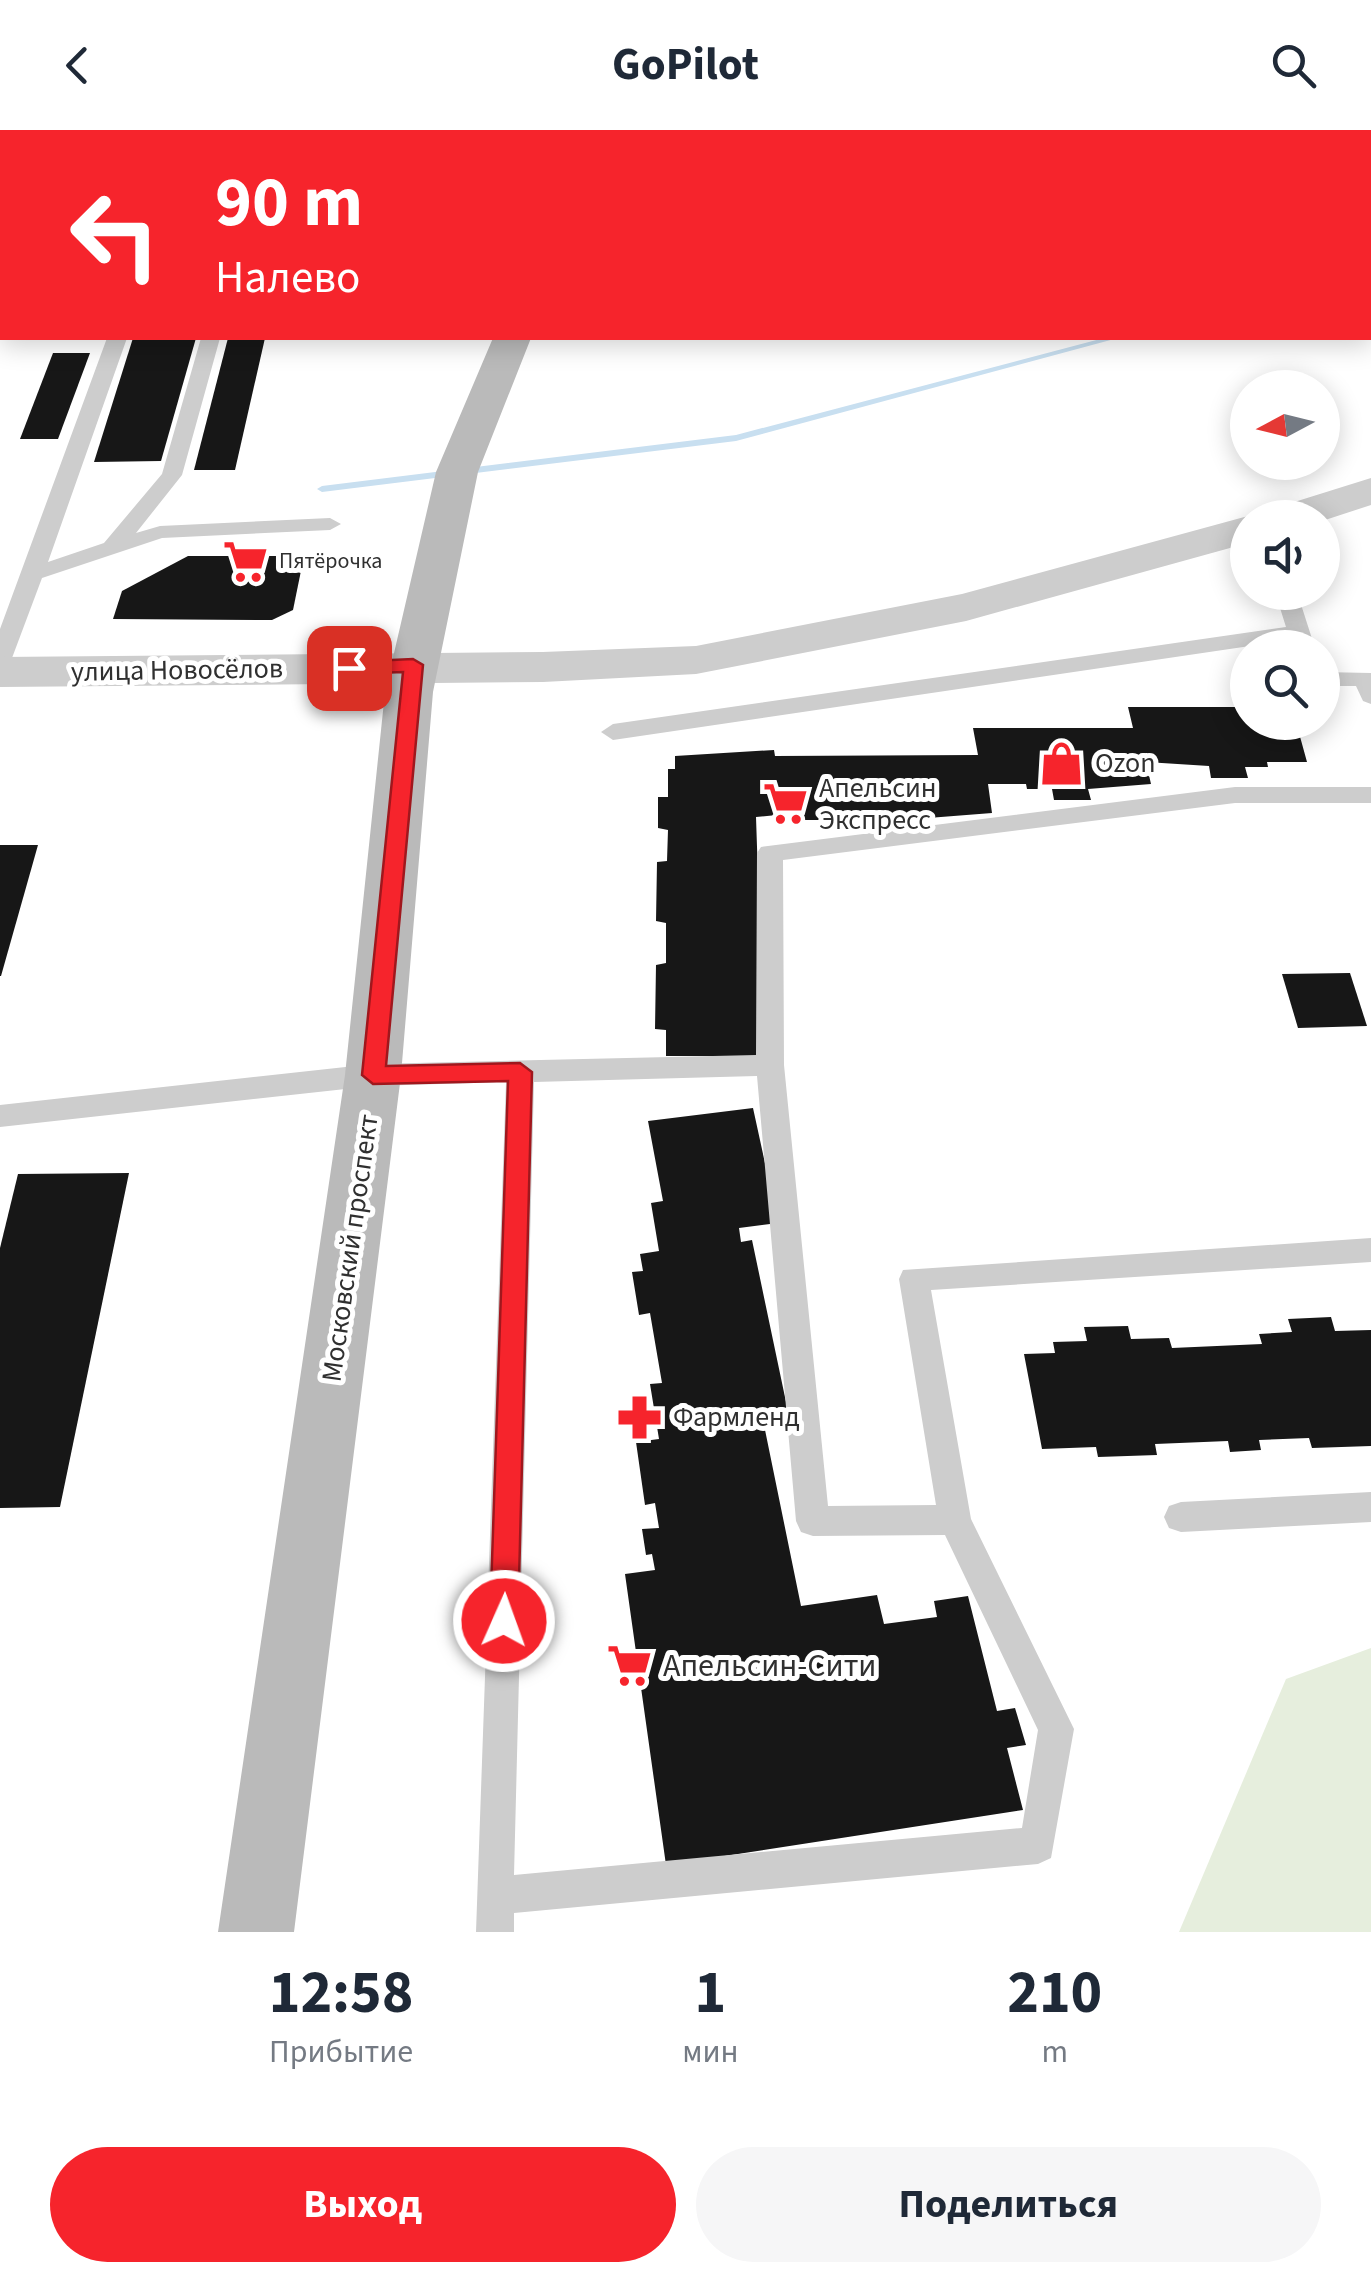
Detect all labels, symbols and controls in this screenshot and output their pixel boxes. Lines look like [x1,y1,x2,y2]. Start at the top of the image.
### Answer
text: GoPilot [612,33,759,97]
icon: back [50,38,105,93]
icon: search [1266,38,1321,93]
text: 90 m [215,153,363,253]
icon: left [50,170,180,300]
text: Налево [215,246,361,310]
north arrow [1230,370,1340,480]
map controls [1230,370,1340,740]
button: sound [1230,500,1340,610]
supermarket icon: Пятёрочка [222,537,270,585]
place label: Пятёрочка [279,545,382,577]
pin [307,626,392,711]
button: search [1230,630,1340,740]
icon: arrive [322,641,377,696]
street label: улица Новосёлов [71,648,283,692]
shop icon: Ozon [1038,739,1086,787]
place label: Ozon [1095,743,1156,783]
place label: Апельсин Экспресс [819,768,937,840]
supermarket icon: Апельсин Экспресс [762,780,810,828]
street label: Московский проспект [311,1112,389,1384]
pharmacy icon: Фармленд [616,1393,664,1441]
place label: Фармленд [673,1397,800,1437]
position arrow [452,1569,556,1673]
supermarket icon: Апельсин-Сити [606,1642,654,1690]
place label: Апельсин-Сити [663,1643,876,1689]
text: 12:58 [269,1951,413,2036]
text: 1 [694,1951,726,2036]
text: 210 [1007,1951,1102,2036]
text: Прибытие [269,2029,413,2075]
text: мин [682,2029,739,2075]
text: m [1041,2029,1068,2075]
button: Выход [50,2147,676,2262]
button: Поделиться [696,2147,1321,2262]

